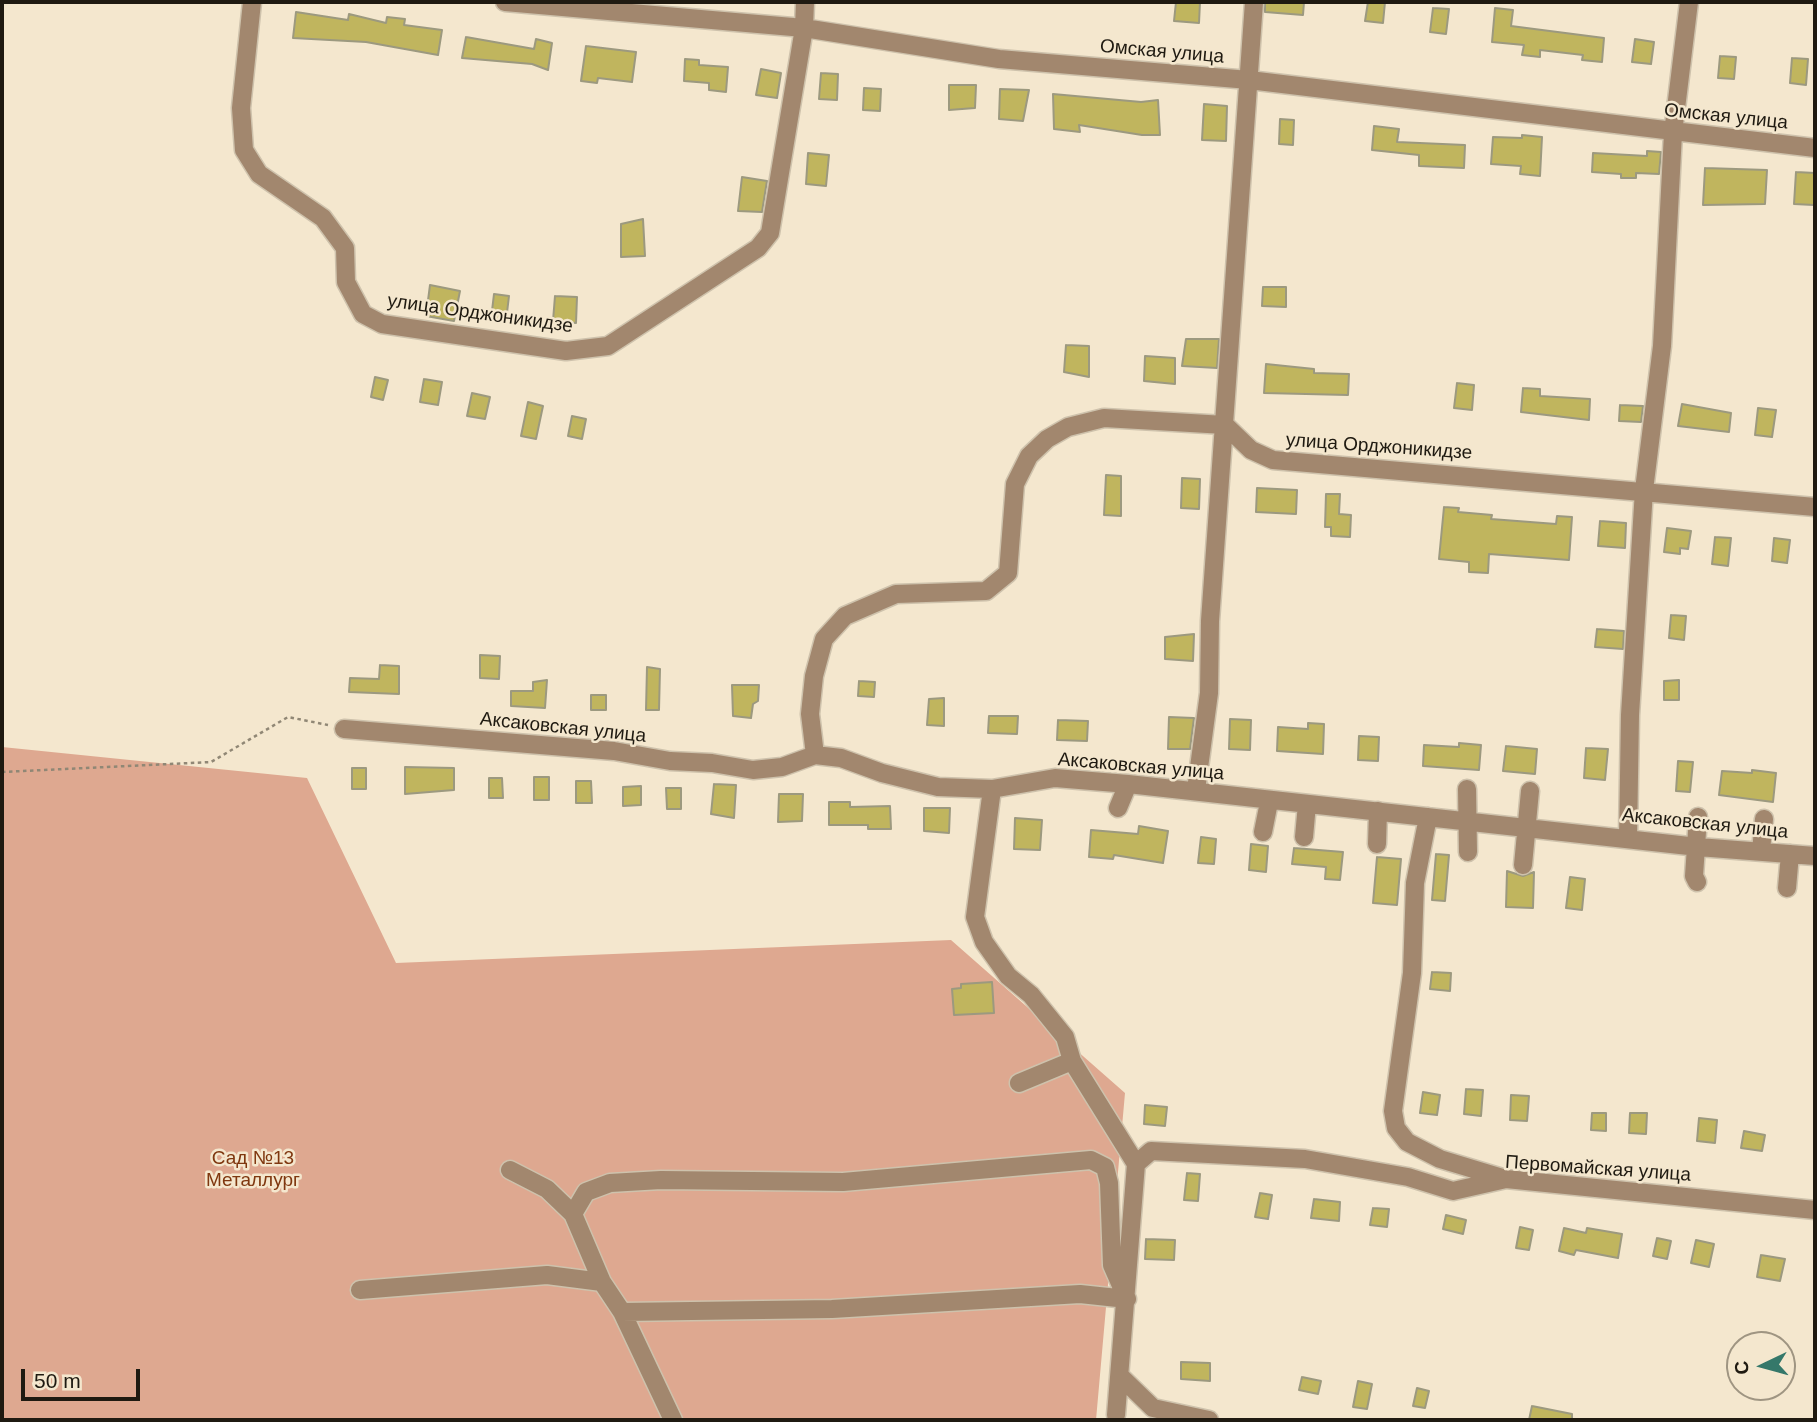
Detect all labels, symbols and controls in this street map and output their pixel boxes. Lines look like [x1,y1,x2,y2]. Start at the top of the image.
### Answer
street label: Омская улица [1099,35,1225,69]
street label: Омская улица [1663,99,1789,135]
street label: улица Орджоникидзе [386,290,574,338]
street label: улица Орджоникидзе [1285,429,1473,465]
street label: Аксаковская улица [479,708,647,748]
street label: Аксаковская улица [1057,748,1225,786]
street label: Аксаковская улица [1621,804,1789,844]
park label: Сад №13 Металлург [206,1148,300,1192]
street label: Первомайская улица [1504,1151,1692,1187]
north arrow [1726,1331,1796,1401]
scale bar [24,1356,144,1400]
text: С [1731,1360,1753,1375]
text: 50 m [34,1369,81,1392]

